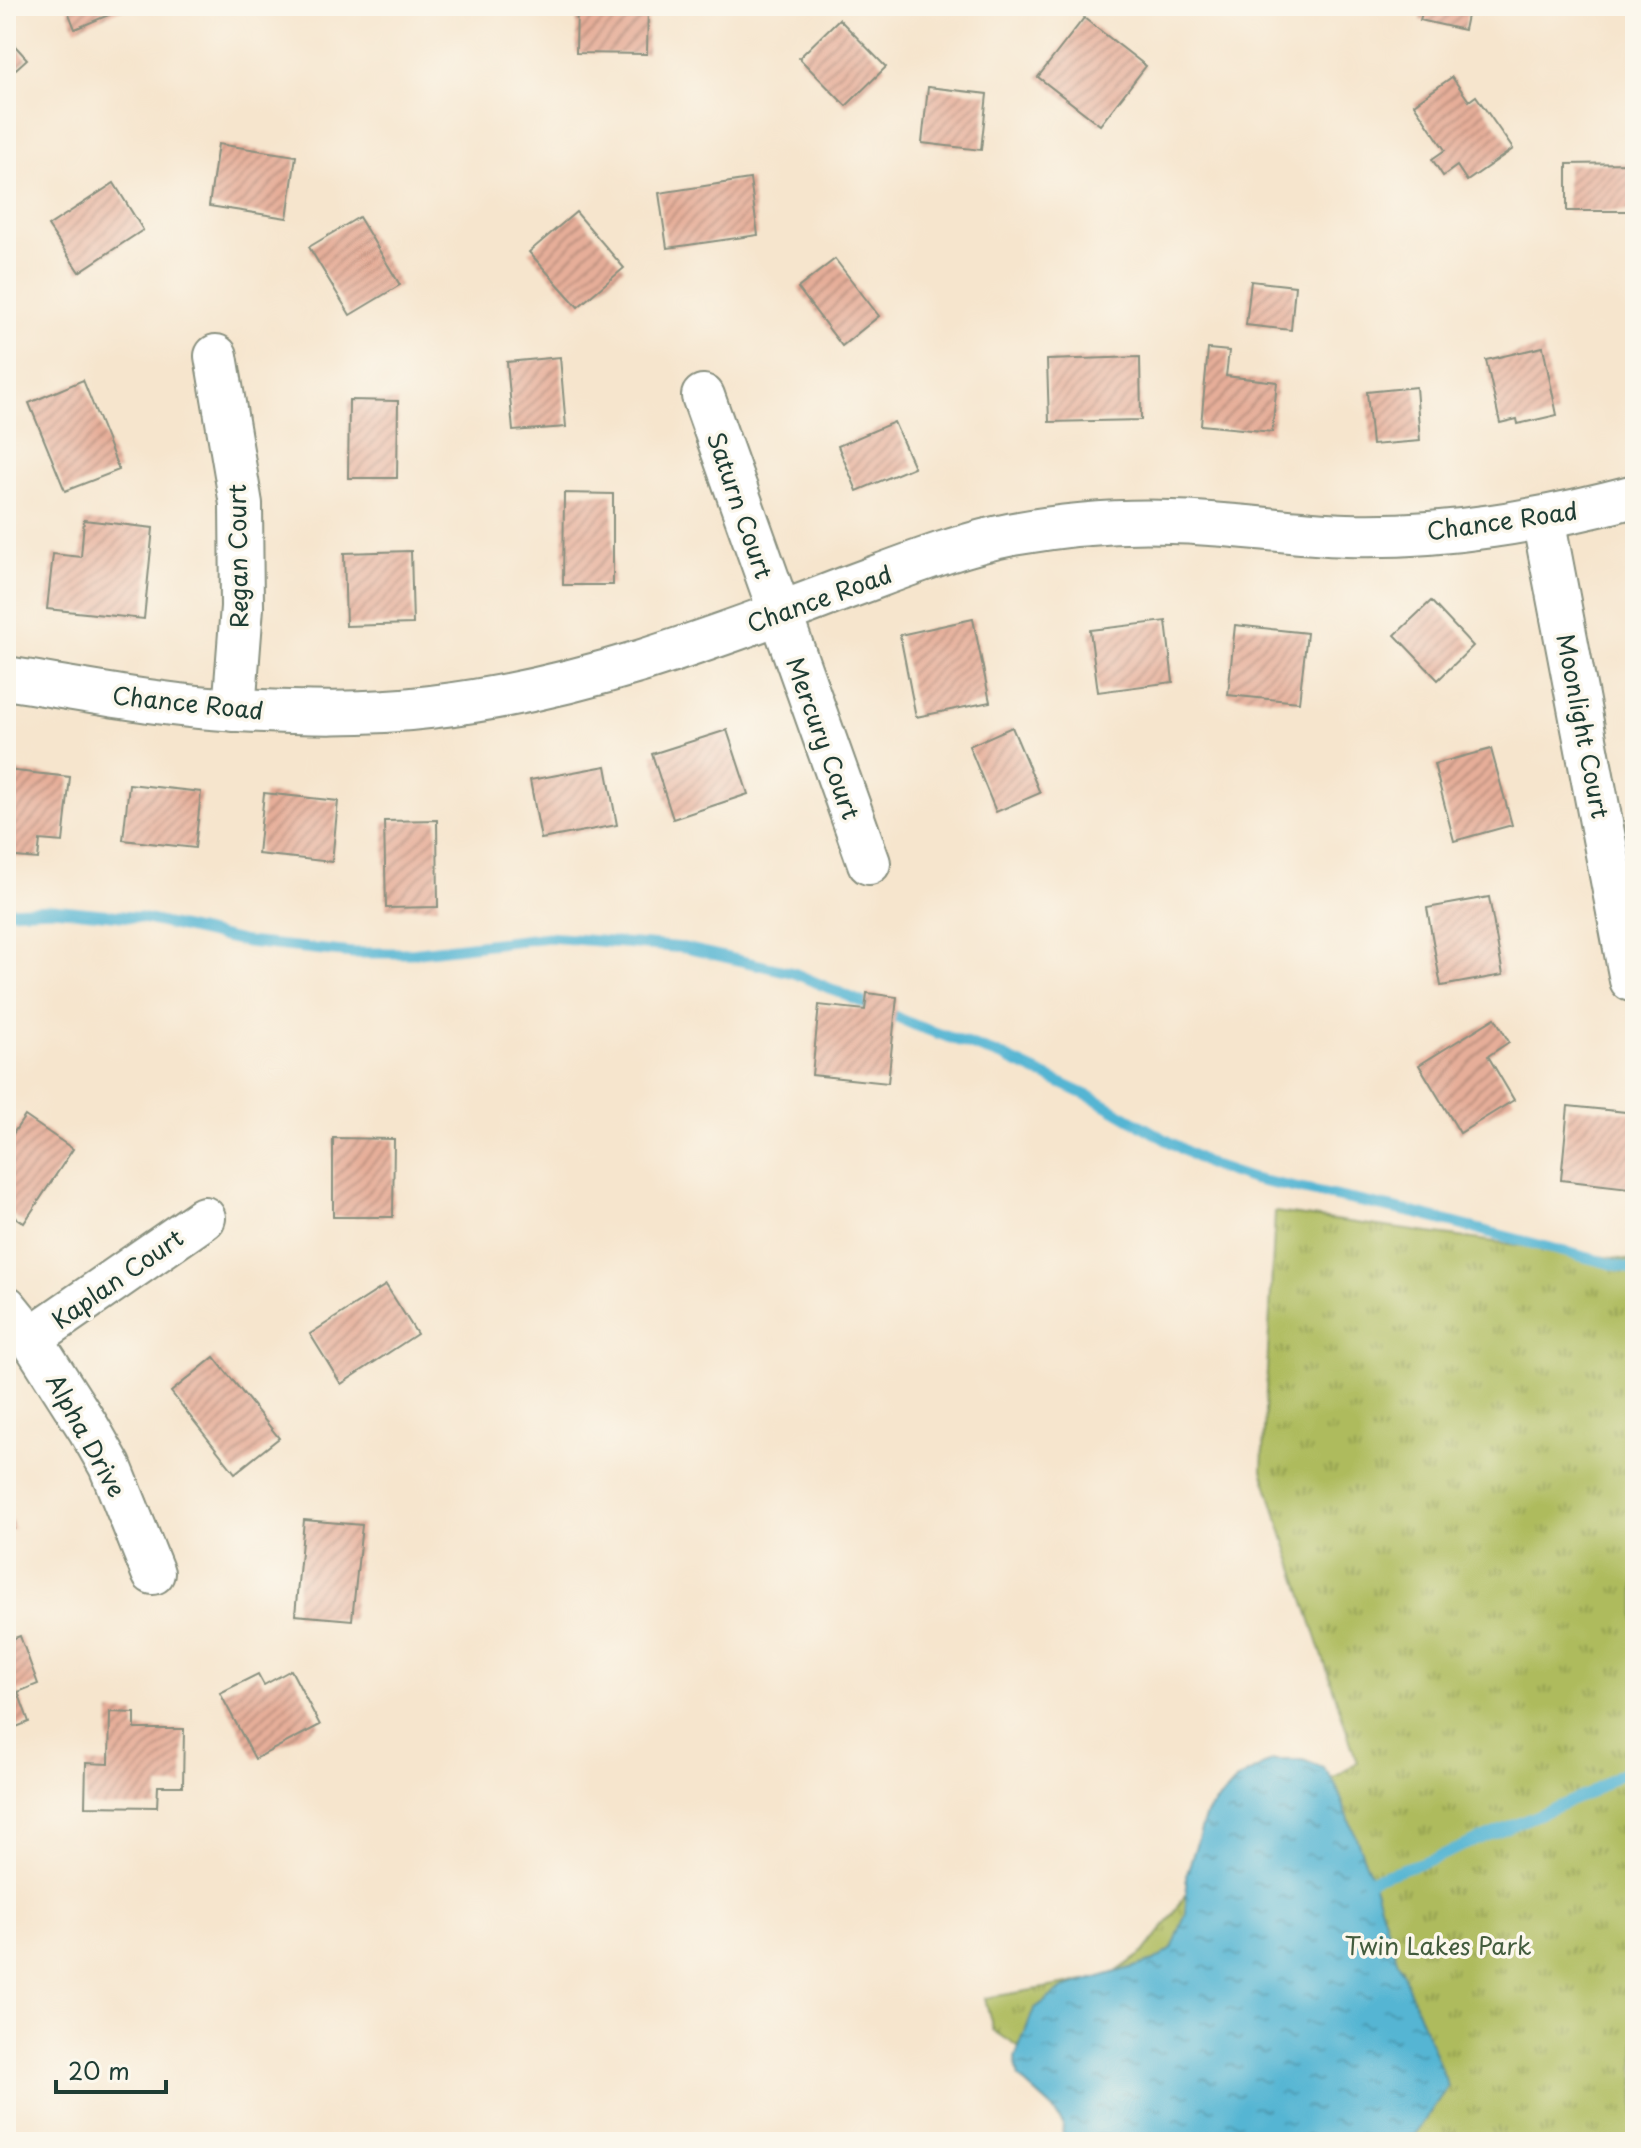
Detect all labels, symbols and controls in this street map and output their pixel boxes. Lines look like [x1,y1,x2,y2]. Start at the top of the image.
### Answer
street label: Saturn Court [699,427,783,584]
street label: Regan Court [218,483,256,629]
street label: Chance Road [1424,492,1580,548]
street label: Chance Road [741,555,897,641]
street label: Moonlight Court [1548,631,1620,822]
street label: Mercury Court [778,652,870,824]
street label: Chance Road [111,676,265,728]
street label: Kaplan Court [44,1219,190,1337]
street label: Alpha Drive [38,1367,136,1503]
park label: Twin Lakes Park [1344,1927,1532,1963]
scale bar [56,2044,166,2094]
text: 20 m [68,2052,130,2088]

